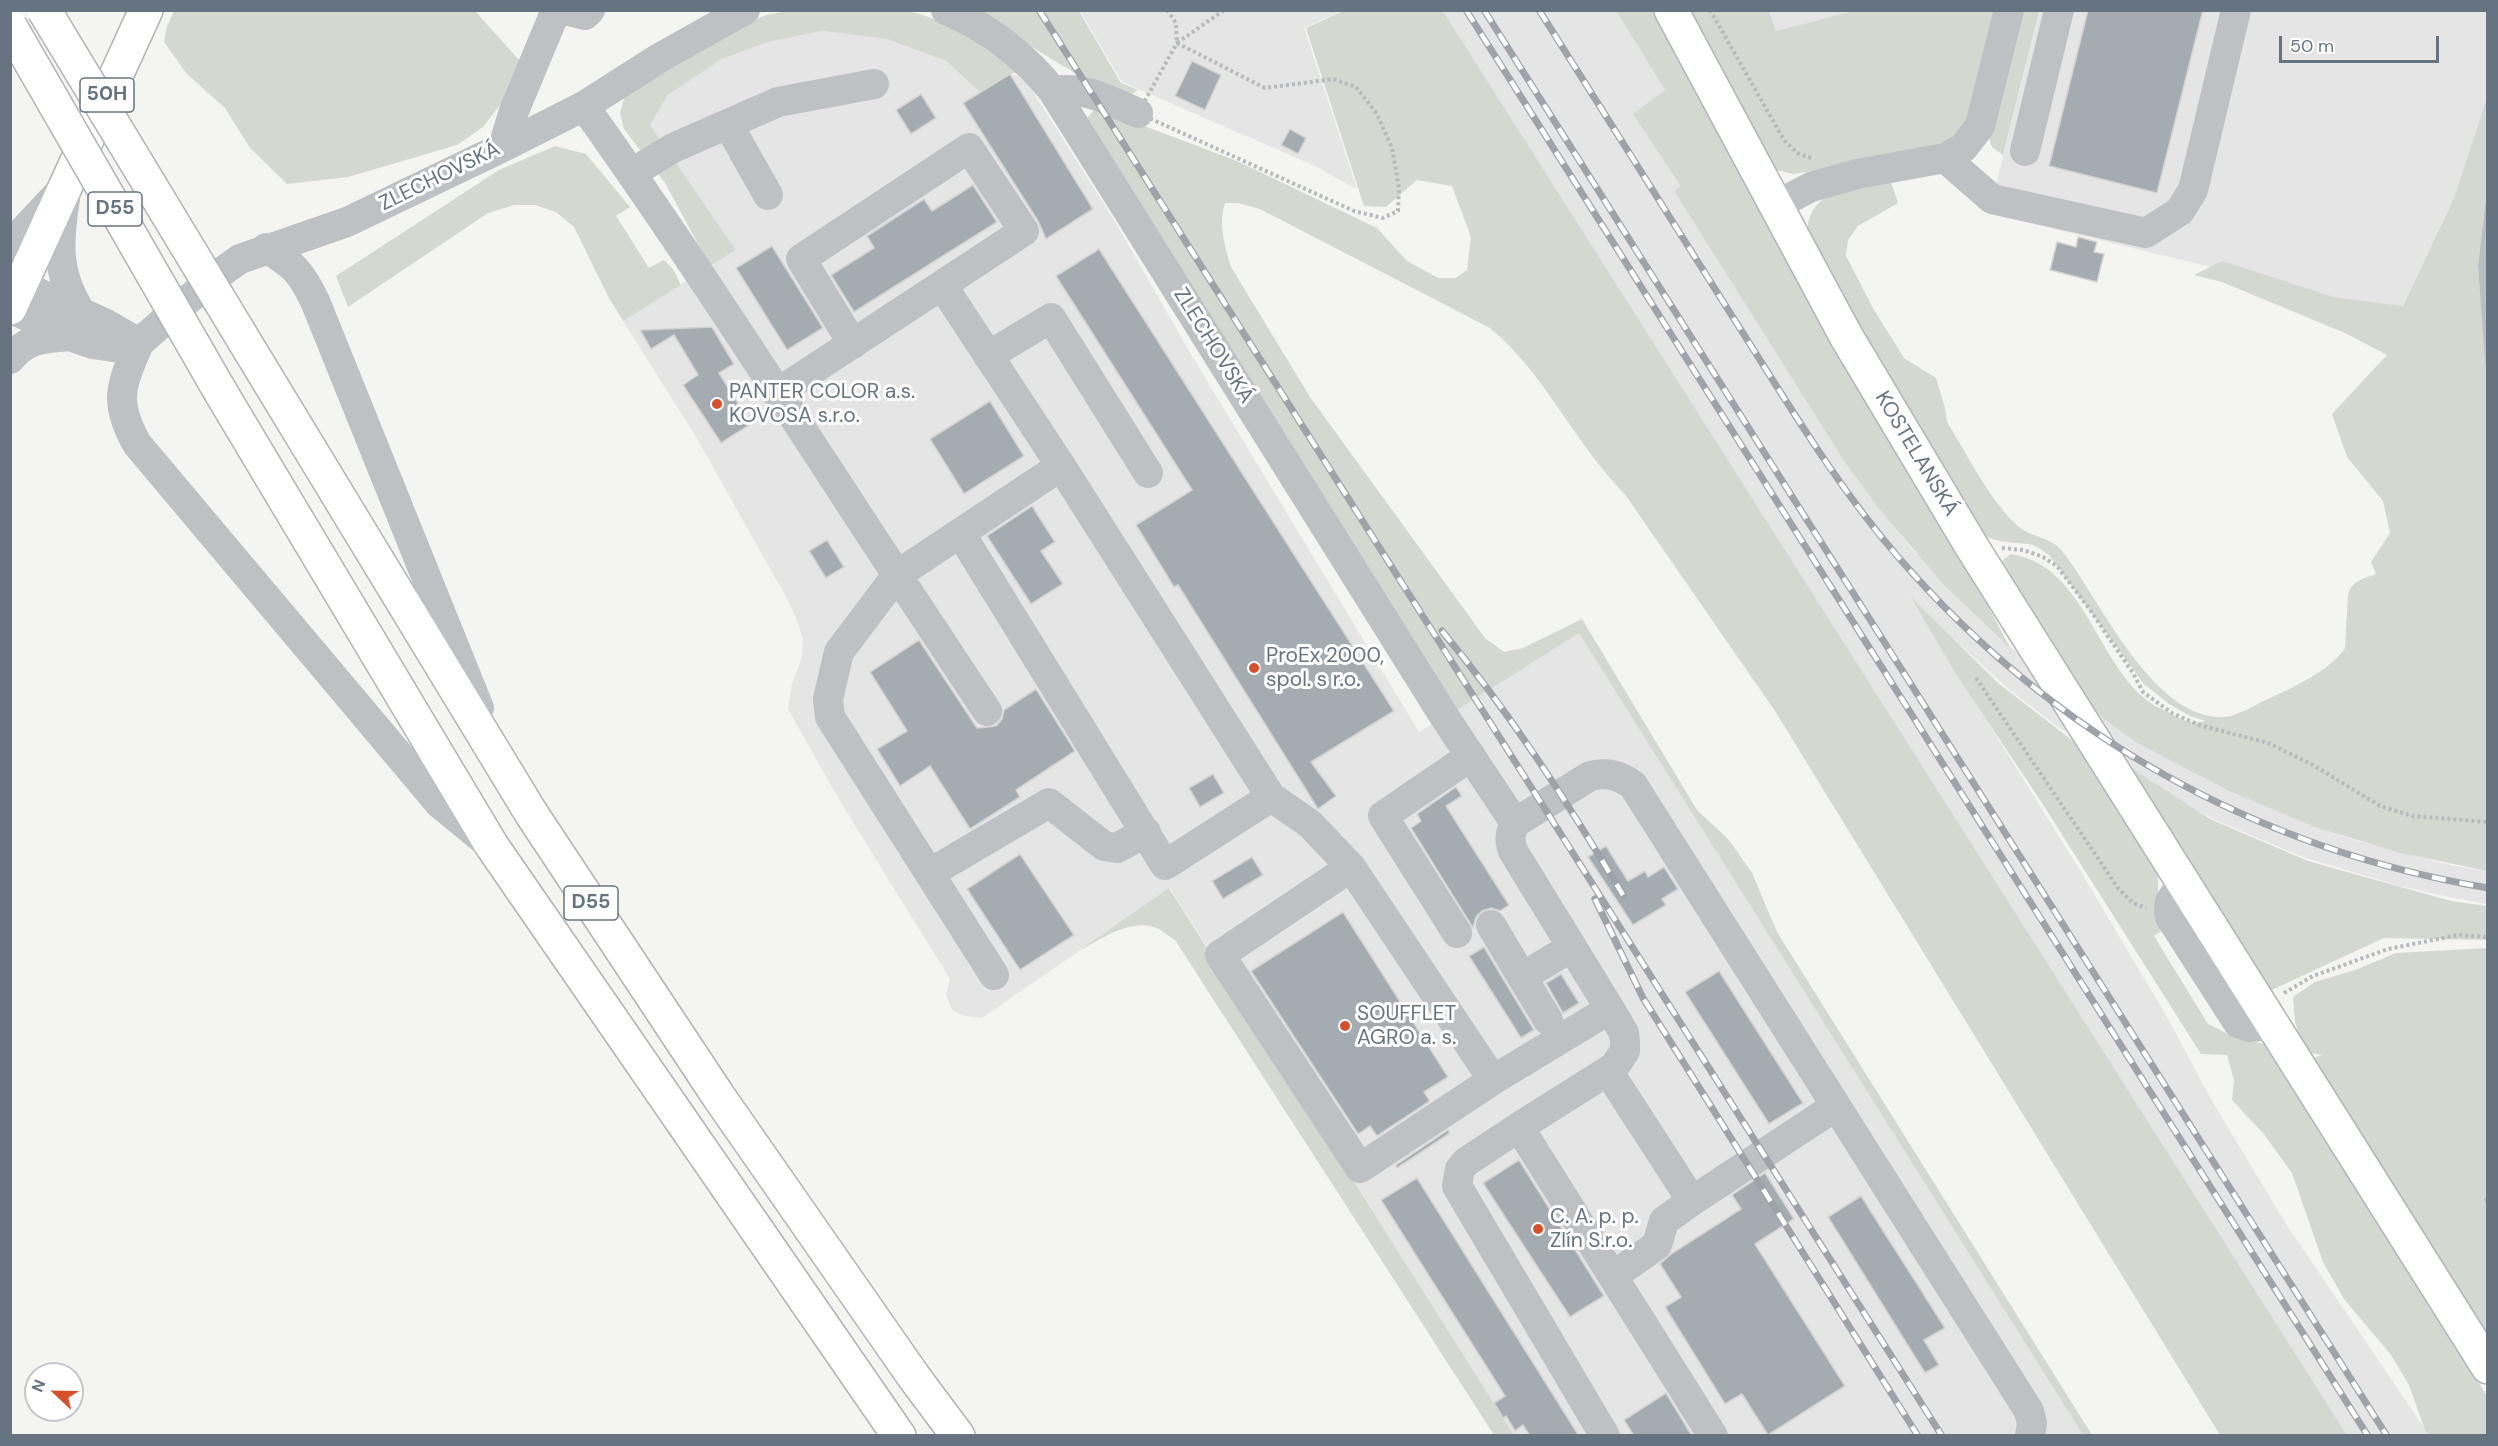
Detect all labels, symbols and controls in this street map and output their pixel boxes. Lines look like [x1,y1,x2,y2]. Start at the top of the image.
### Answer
scale bar [2282,24,2442,62]
text: 50 m [2290,34,2334,58]
road number: 50H [80,78,134,112]
street label: ZLECHOVSKÁ [376,137,504,217]
road number: D55 [88,192,142,226]
street label: ZLECHOVSKÁ [1168,284,1258,408]
place label: PANTER COLOR a.s. KOVOSA s.r.o. [729,379,915,429]
street label: KOSTELANSKÁ [1869,387,1963,521]
marker: PANTER COLOR a.s. KOVOSA s.r.o. [710,397,724,411]
place label: ProEx 2000, spol. s r.o. [1266,643,1384,693]
marker: ProEx 2000, spol. s r.o. [1247,661,1261,675]
road number: D55 [564,886,618,920]
place label: SOUFFLET AGRO a. s. [1357,1001,1456,1051]
marker: SOUFFLET AGRO a. s. [1338,1019,1352,1033]
place label: C. A. p. p. Zlín S.r.o. [1550,1204,1639,1254]
marker: C. A. p. p. Zlín S.r.o. [1531,1222,1545,1236]
north arrow [24,1362,84,1422]
text: N [27,1376,51,1395]

